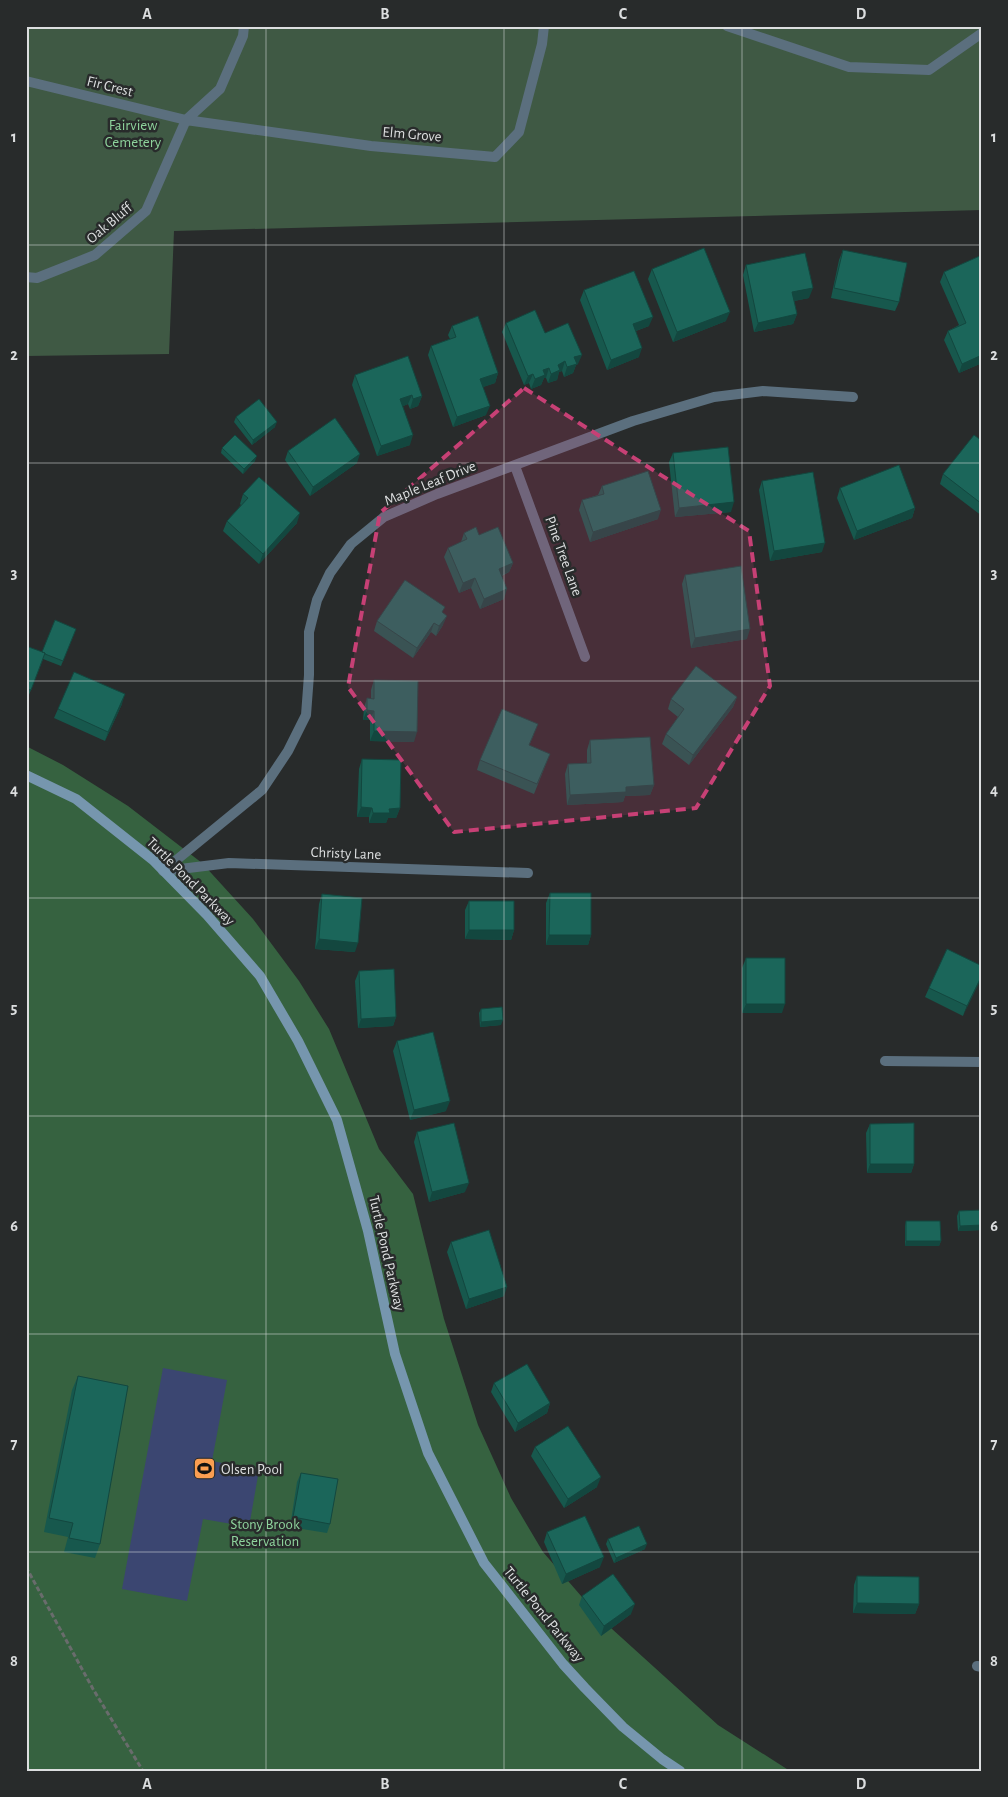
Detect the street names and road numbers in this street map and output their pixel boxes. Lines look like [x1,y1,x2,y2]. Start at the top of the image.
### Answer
street label: Fir Crest [85,74,135,100]
street label: Elm Grove [382,124,442,145]
street label: Oak Bluff [84,199,136,247]
street label: Maple Leaf Drive [382,458,478,509]
street label: Pine Tree Lane [542,514,585,598]
street label: Turtle Pond Parkway [144,834,238,929]
street label: Christy Lane [310,845,382,862]
street label: Turtle Pond Parkway [366,1194,407,1313]
street label: Turtle Pond Parkway [501,1564,587,1665]

